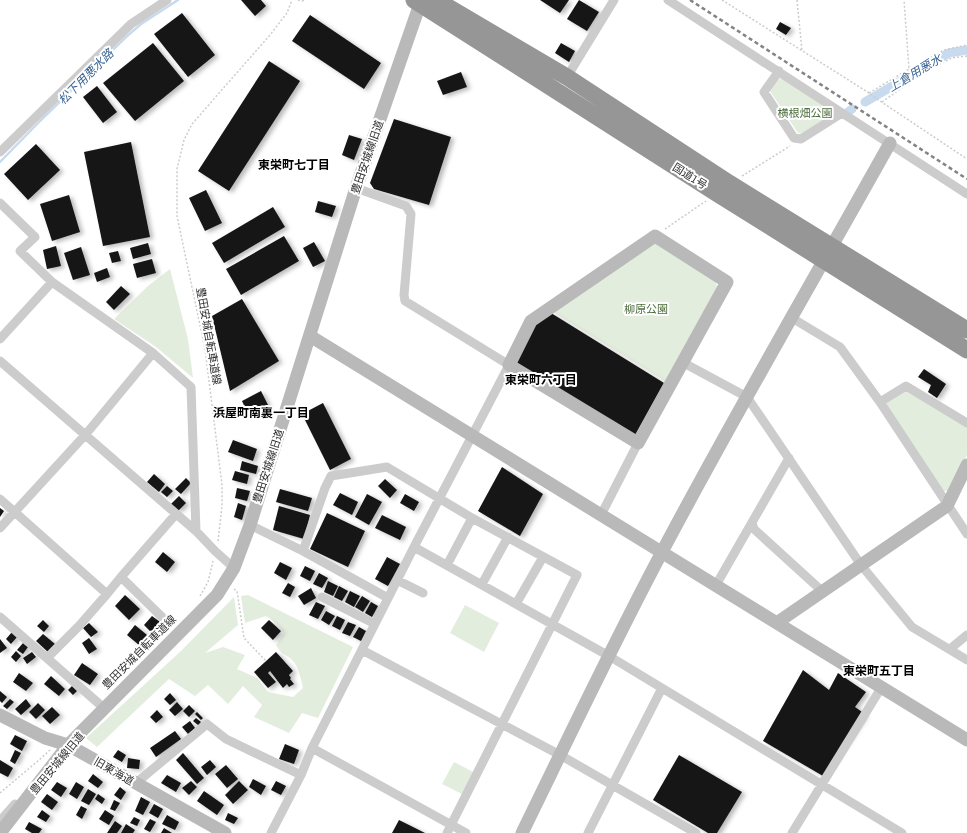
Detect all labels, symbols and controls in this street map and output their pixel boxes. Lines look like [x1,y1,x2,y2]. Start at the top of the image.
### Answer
water label: 松下用悪水路 [56,46,117,107]
water label: 上倉用悪水 [886,51,946,94]
park label: 横根畑公園 [778,107,833,119]
street label: 豊田安城線旧道 [349,119,385,195]
district label: 東栄町七丁目 [258,158,330,172]
street label: 国道1号 [671,161,709,191]
street label: 豊田安城自転車道線 [194,286,224,386]
park label: 柳原公園 [624,303,668,315]
district label: 東栄町六丁目 [505,373,577,387]
district label: 浜屋町南裏一丁目 [213,406,309,420]
street label: 豊田安城線旧道 [250,428,286,504]
street label: 豊田安城自転車道線 [100,613,178,691]
district label: 東栄町五丁目 [843,664,915,678]
street label: 豊田安城線旧道 [28,730,86,796]
street label: 旧東海道 [92,755,136,787]

